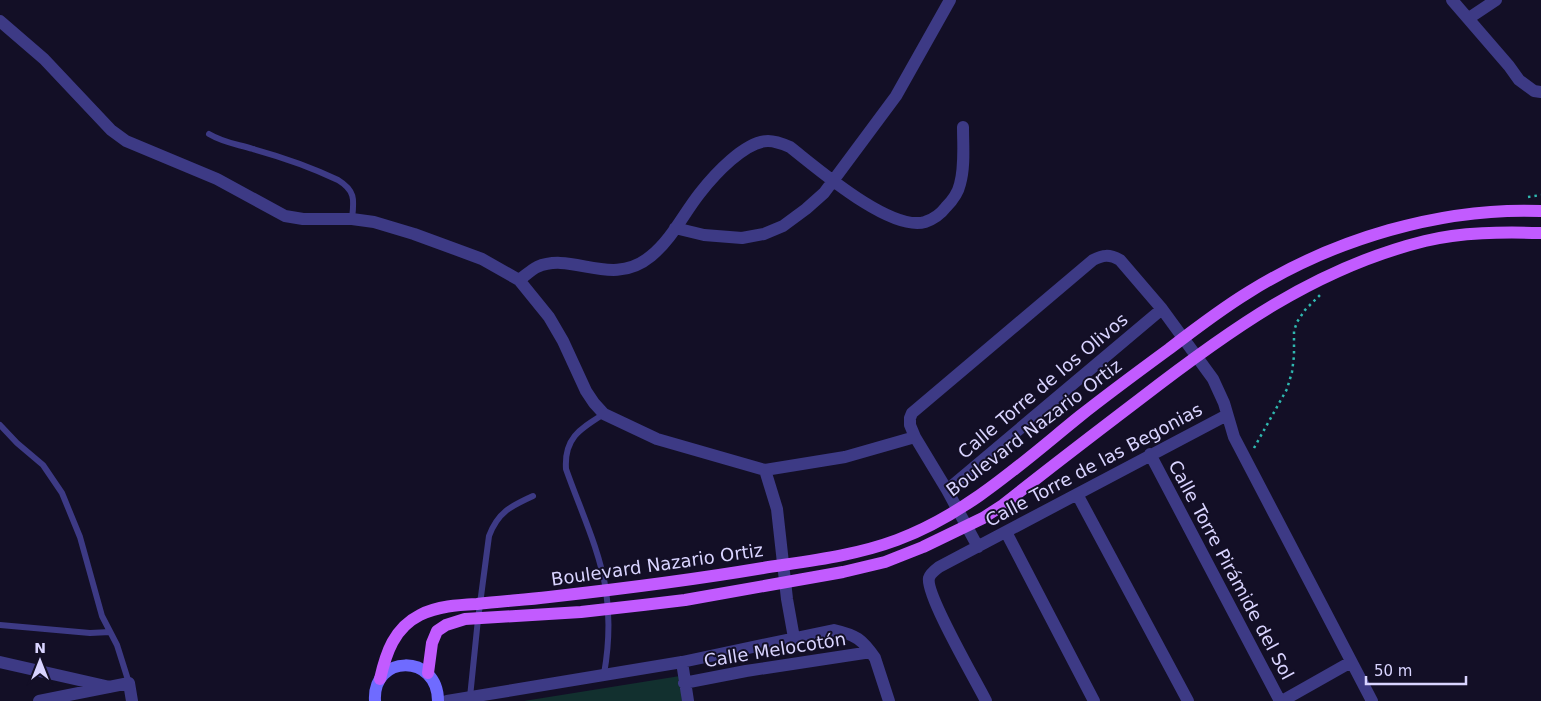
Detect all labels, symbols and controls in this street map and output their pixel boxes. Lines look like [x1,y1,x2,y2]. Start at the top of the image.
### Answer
street label: Calle Torre de los Olivos [954,309,1132,463]
street label: Boulevard Nazario Ortiz [942,355,1125,500]
street label: Calle Torre de las Begonias [982,398,1206,531]
street label: Calle Torre Pirámide del Sol [1165,456,1298,683]
street label: Boulevard Nazario Ortiz [550,539,764,590]
street label: Calle Melocotón [702,628,847,671]
north arrow [15,636,65,686]
text: N [34,640,46,656]
scale bar [1366,654,1466,686]
text: 50 m [1374,662,1412,680]

